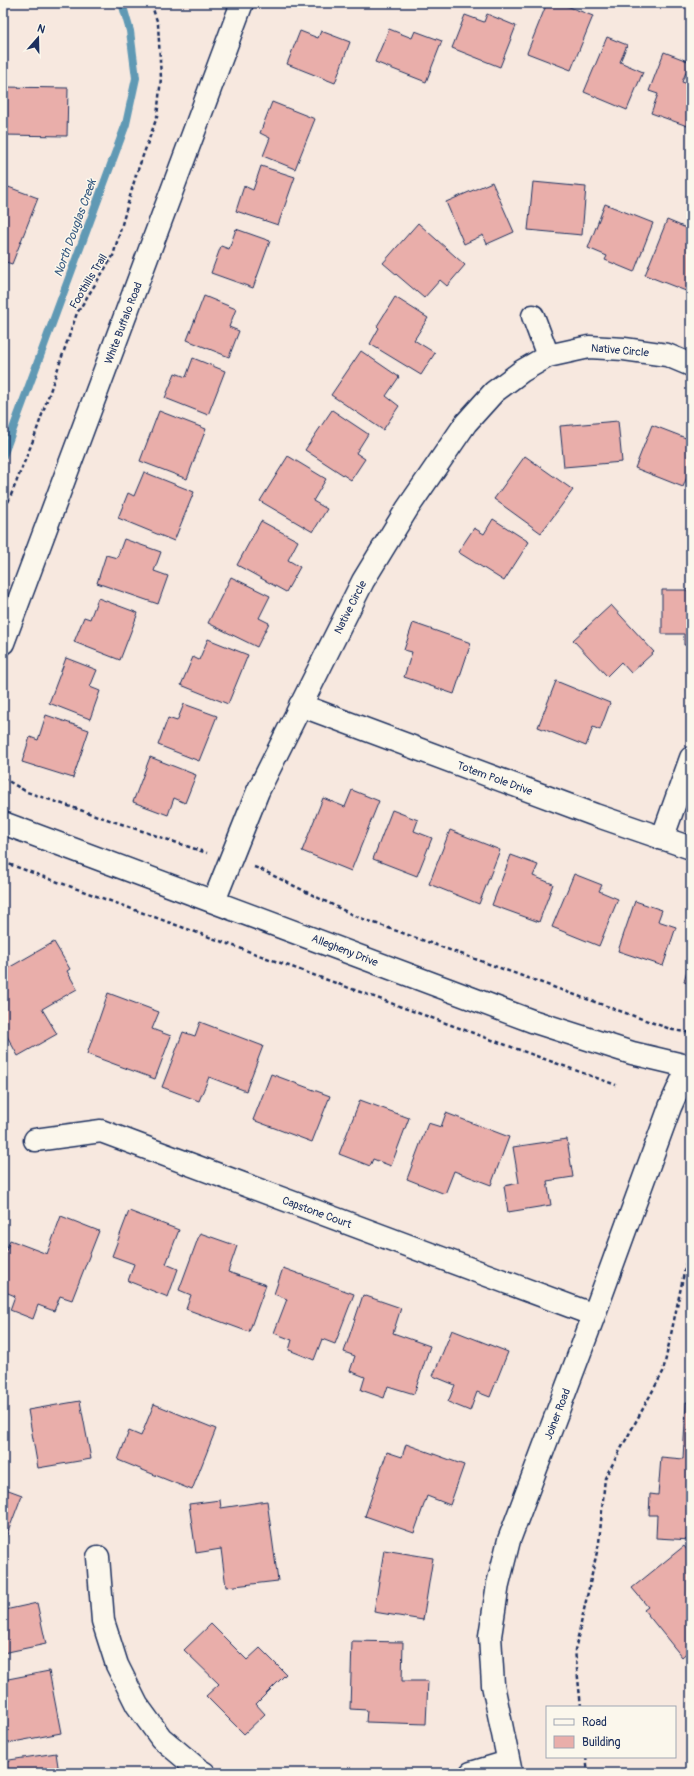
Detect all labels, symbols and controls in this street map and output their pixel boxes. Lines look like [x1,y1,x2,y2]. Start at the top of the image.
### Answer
north arrow [18,18,58,58]
text: N [36,22,47,37]
water label: North Douglas Creek [51,176,100,279]
street label: Foothills Trail [67,252,110,311]
street label: White Buffalo Road [102,280,145,366]
street label: Native Circle [590,341,650,360]
street label: Native Circle [331,578,370,636]
street label: Totem Pole Drive [455,759,535,798]
street label: Allegheny Drive [310,932,381,969]
street label: Capstone Court [280,1194,354,1231]
street label: Joiner Road [542,1387,573,1442]
legend [546,1706,676,1758]
text: Road [582,1715,607,1730]
text: Building [582,1735,621,1750]

